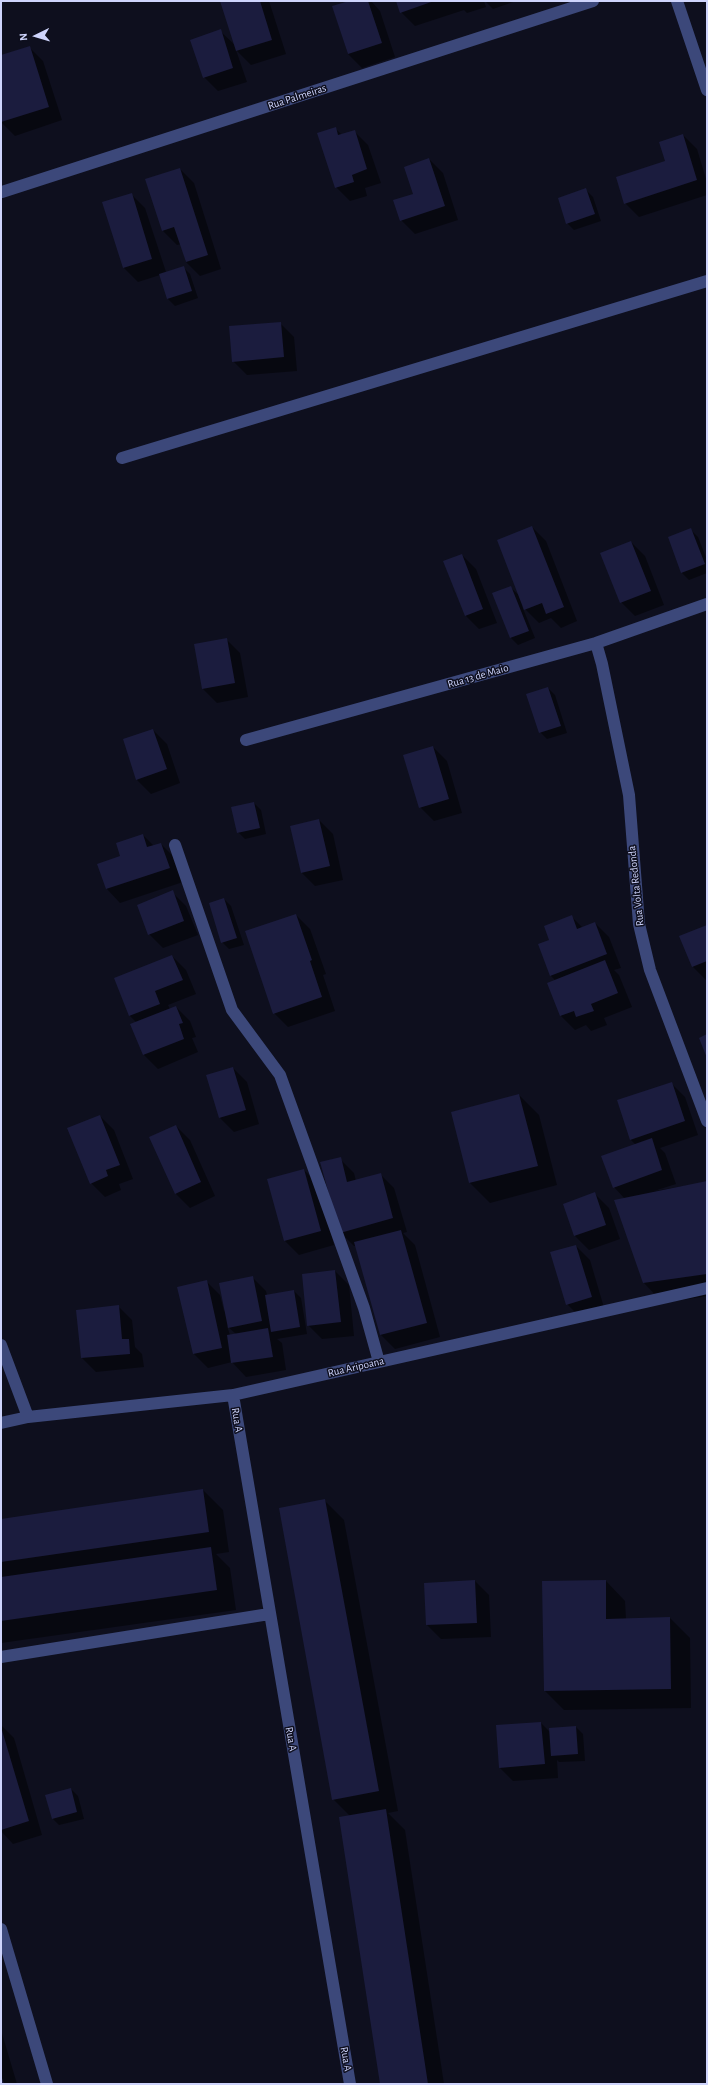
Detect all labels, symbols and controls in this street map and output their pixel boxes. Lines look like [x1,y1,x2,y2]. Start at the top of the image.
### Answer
north arrow [16,16,56,56]
text: N [18,33,29,41]
street label: Rua Palmeiras [266,81,328,113]
street label: Rua 13 de Maio [446,661,510,691]
street label: Rua Volta Redonda [625,845,647,927]
street label: Rua Aripoana [326,1354,386,1380]
street label: Rua A [229,1407,245,1433]
street label: Rua A [282,1726,300,1752]
street label: Rua A [337,2046,355,2072]

